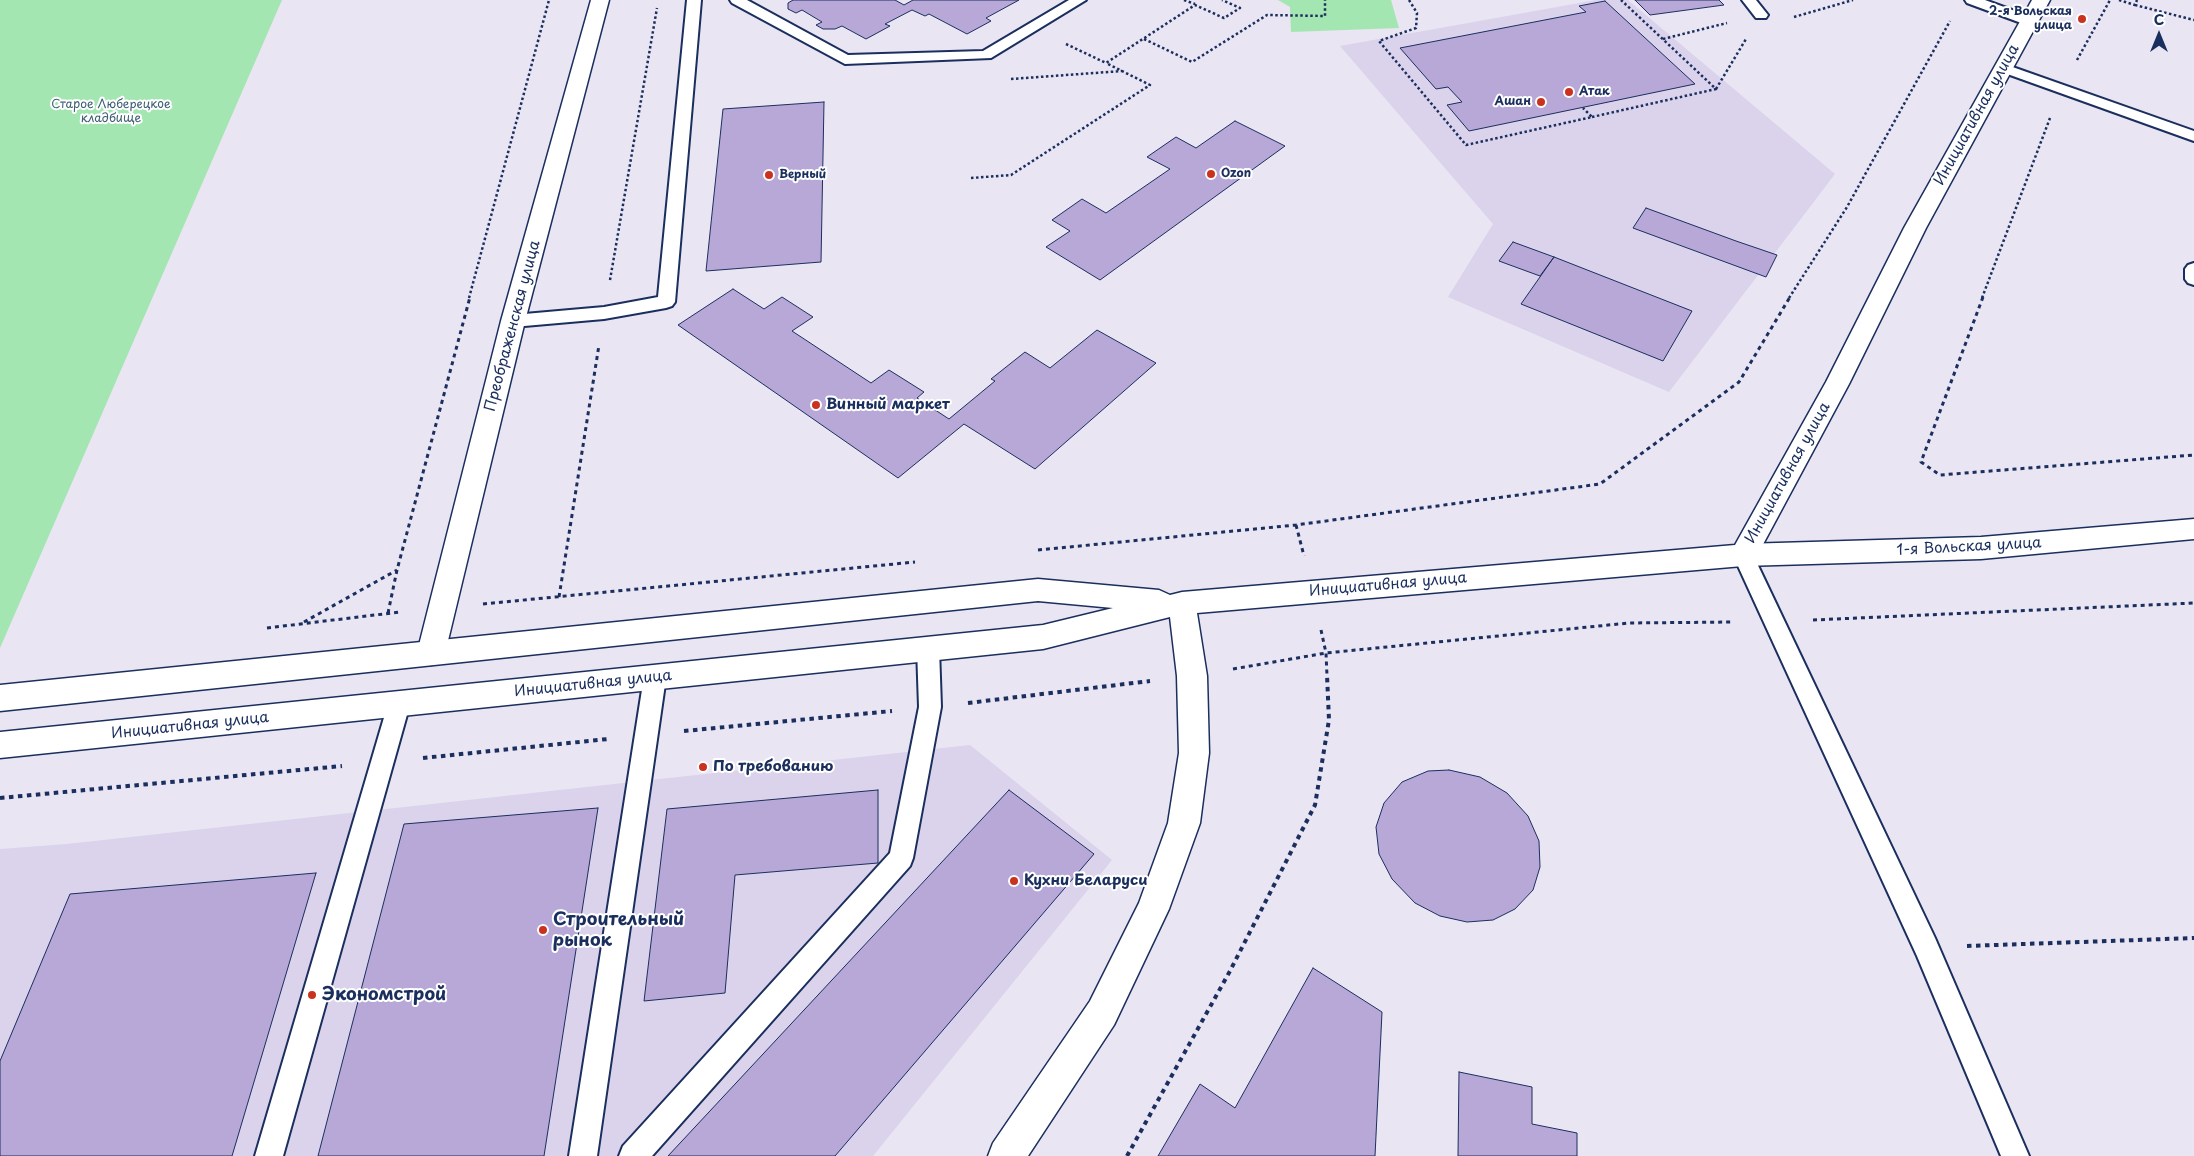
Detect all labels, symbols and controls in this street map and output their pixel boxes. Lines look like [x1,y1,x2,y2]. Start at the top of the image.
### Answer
place label: 2-я Вольская улица [1989,5,2072,33]
text: С [2154,9,2164,30]
north arrow [2134,10,2184,60]
marker: 2-я Вольская улица [2076,13,2088,25]
street label: Инициативная улица [1931,41,2023,189]
place label: Атак [1579,85,1610,99]
marker: Атак [1563,86,1575,98]
place label: Ашан [1495,95,1531,109]
marker: Ашан [1535,96,1547,108]
park label: Старое Люберецкое кладбище [51,98,171,126]
place label: Ozon [1221,167,1251,181]
place label: Верный [779,168,826,182]
marker: Ozon [1205,168,1217,180]
marker: Верный [763,169,775,181]
street label: Преображенская улица [481,239,545,413]
place label: Винный маркет [826,396,950,414]
marker: Винный маркет [810,399,822,411]
street label: Инициативная улица [1742,399,1834,547]
street label: 1-я Вольская улица [1896,534,2042,560]
street label: Инициативная улица [1308,569,1468,601]
street label: Инициативная улица [513,667,673,701]
street label: Инициативная улица [110,709,270,743]
place label: По требованию [713,758,833,776]
marker: По требованию [697,761,709,773]
place label: Кухни Беларуси [1024,872,1148,890]
marker: Кухни Беларуси [1008,875,1020,887]
place label: Строительный рынок [553,909,684,952]
marker: Строительный рынок [537,924,549,936]
place label: Экономстрой [322,984,446,1006]
marker: Экономстрой [306,989,318,1001]

